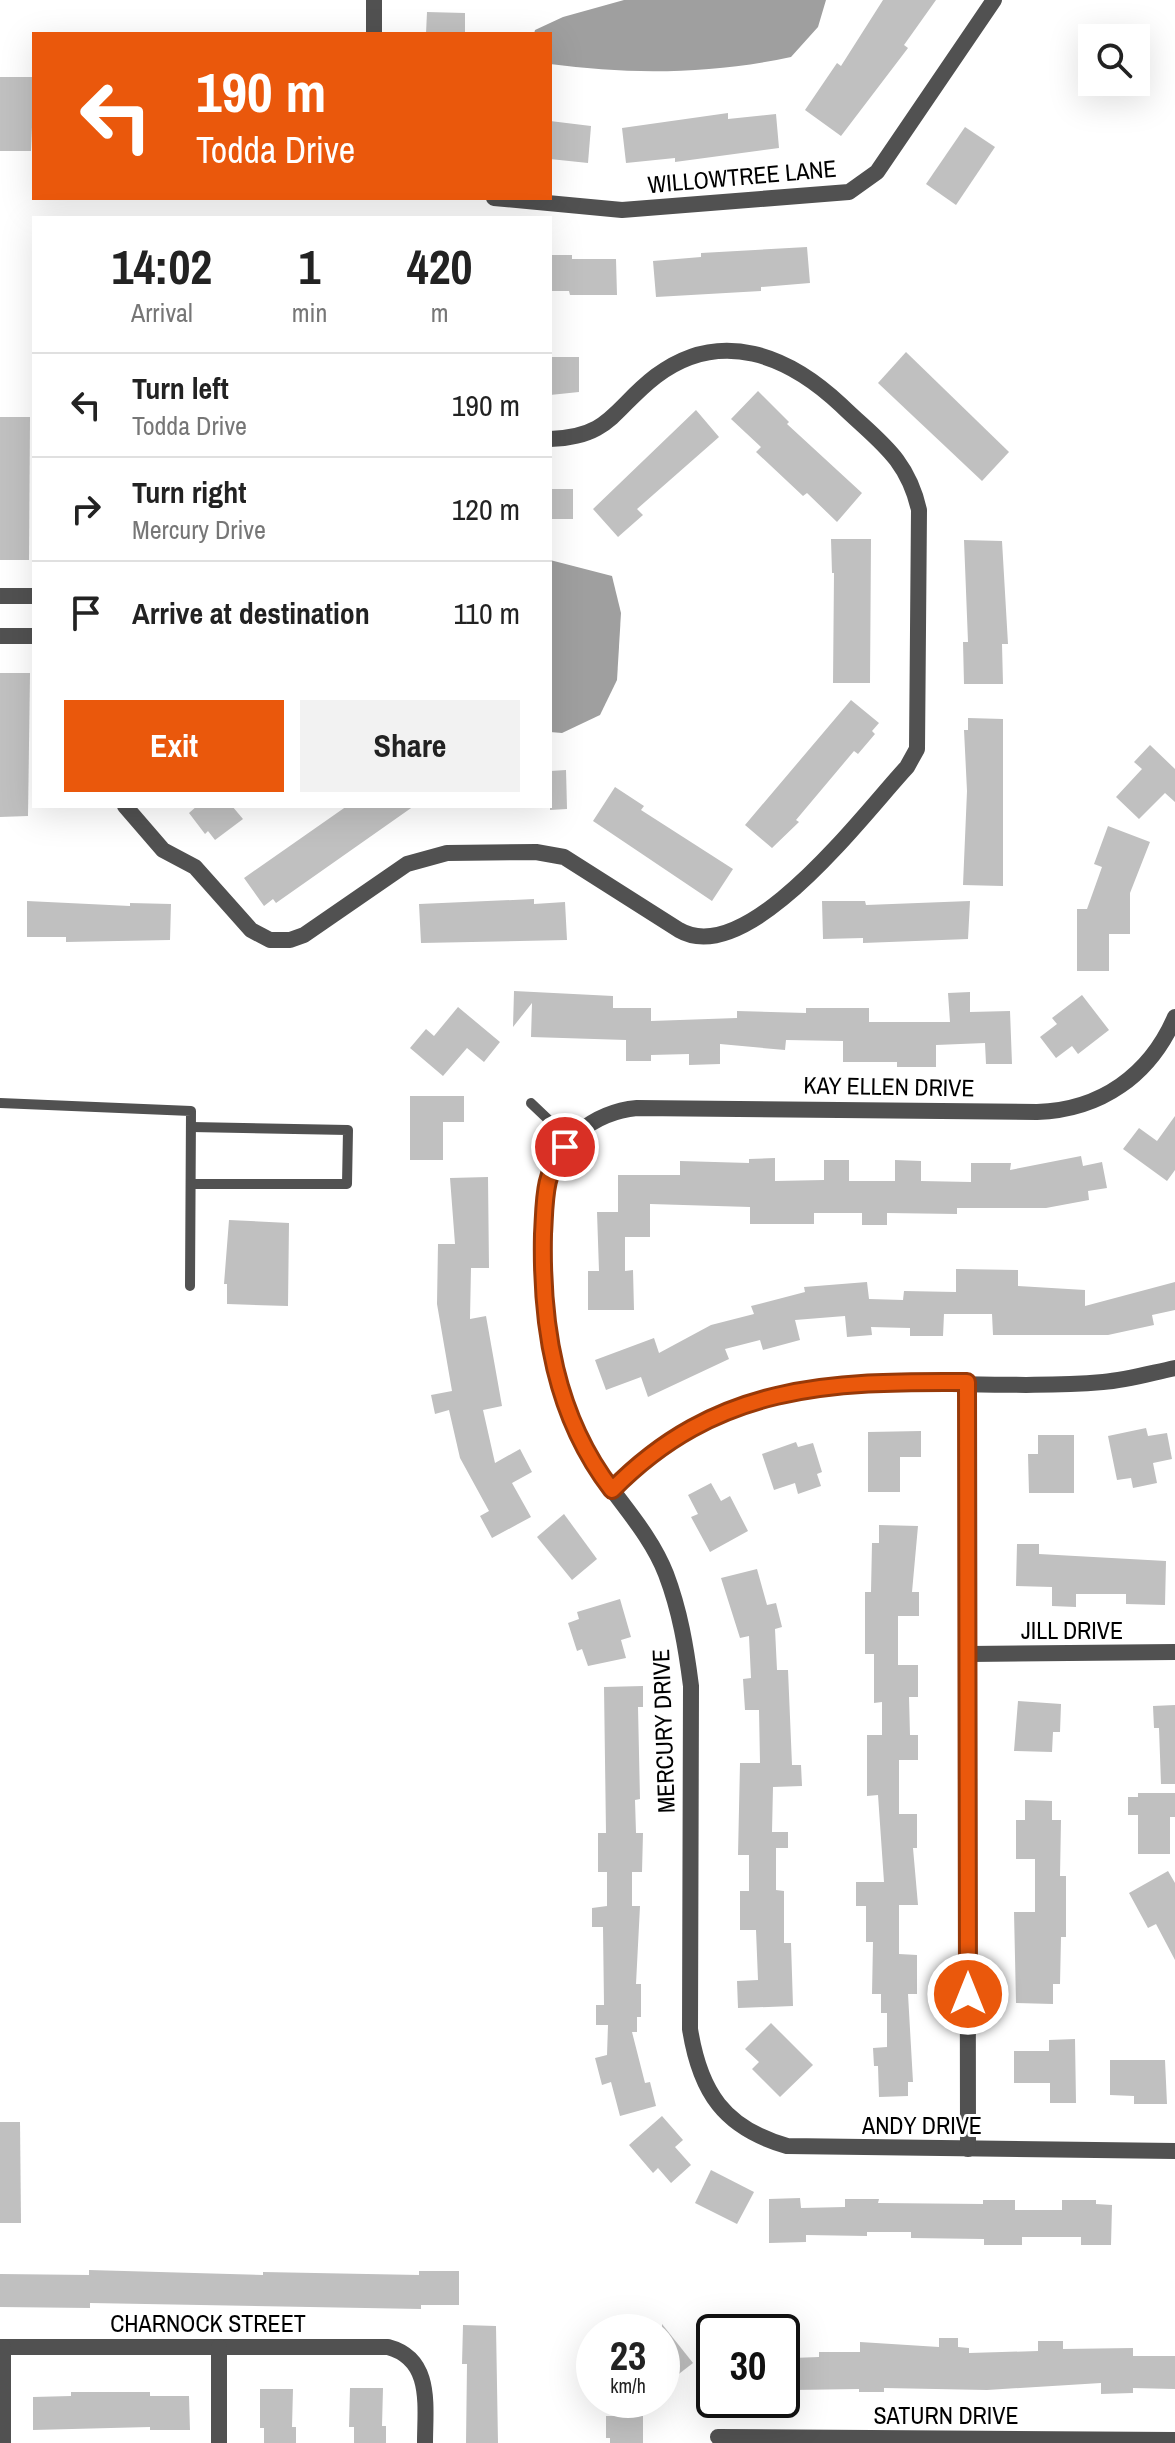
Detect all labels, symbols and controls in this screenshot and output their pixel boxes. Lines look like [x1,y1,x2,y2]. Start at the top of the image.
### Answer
map controls [1078,24,1150,96]
button: search [1078,24,1150,96]
text: 190 m [196,54,326,129]
icon: left [64,64,168,168]
text: Todda Drive [196,126,355,174]
street label: WILLOWTREE LANE [646,152,838,200]
text: 14:02 [112,234,212,299]
text: 1 [299,234,320,299]
text: 420 [407,234,472,299]
text: Arrival [131,295,193,330]
text: min [292,295,327,330]
text: m [431,295,449,330]
text: Turn left [132,368,229,408]
icon: left [64,383,108,427]
text: 190 m [452,385,520,425]
text: Todda Drive [132,408,247,443]
text: Turn right [132,472,246,512]
icon: right [64,487,108,531]
text: 120 m [452,489,520,529]
text: Mercury Drive [132,512,266,547]
icon: arrive [64,591,108,635]
text: Arrive at destination [132,593,370,633]
text: 110 m [453,593,520,633]
button: Exit [64,700,284,792]
button: Share [300,700,520,792]
street label: KAY ELLEN DRIVE [803,1069,975,1103]
pin [531,1113,599,1181]
icon: arrive [543,1125,587,1169]
street label: JILL DRIVE [1021,1614,1123,1646]
street label: MERCURY DRIVE [644,1648,682,1814]
position arrow [926,1952,1010,2036]
street label: ANDY DRIVE [861,2109,982,2141]
street label: CHARNOCK STREET [110,2307,306,2339]
speed limit sign: 30 [696,2314,800,2418]
text: 23 [610,2329,646,2382]
text: km/h [610,2372,646,2399]
street label: SATURN DRIVE [873,2399,1019,2431]

